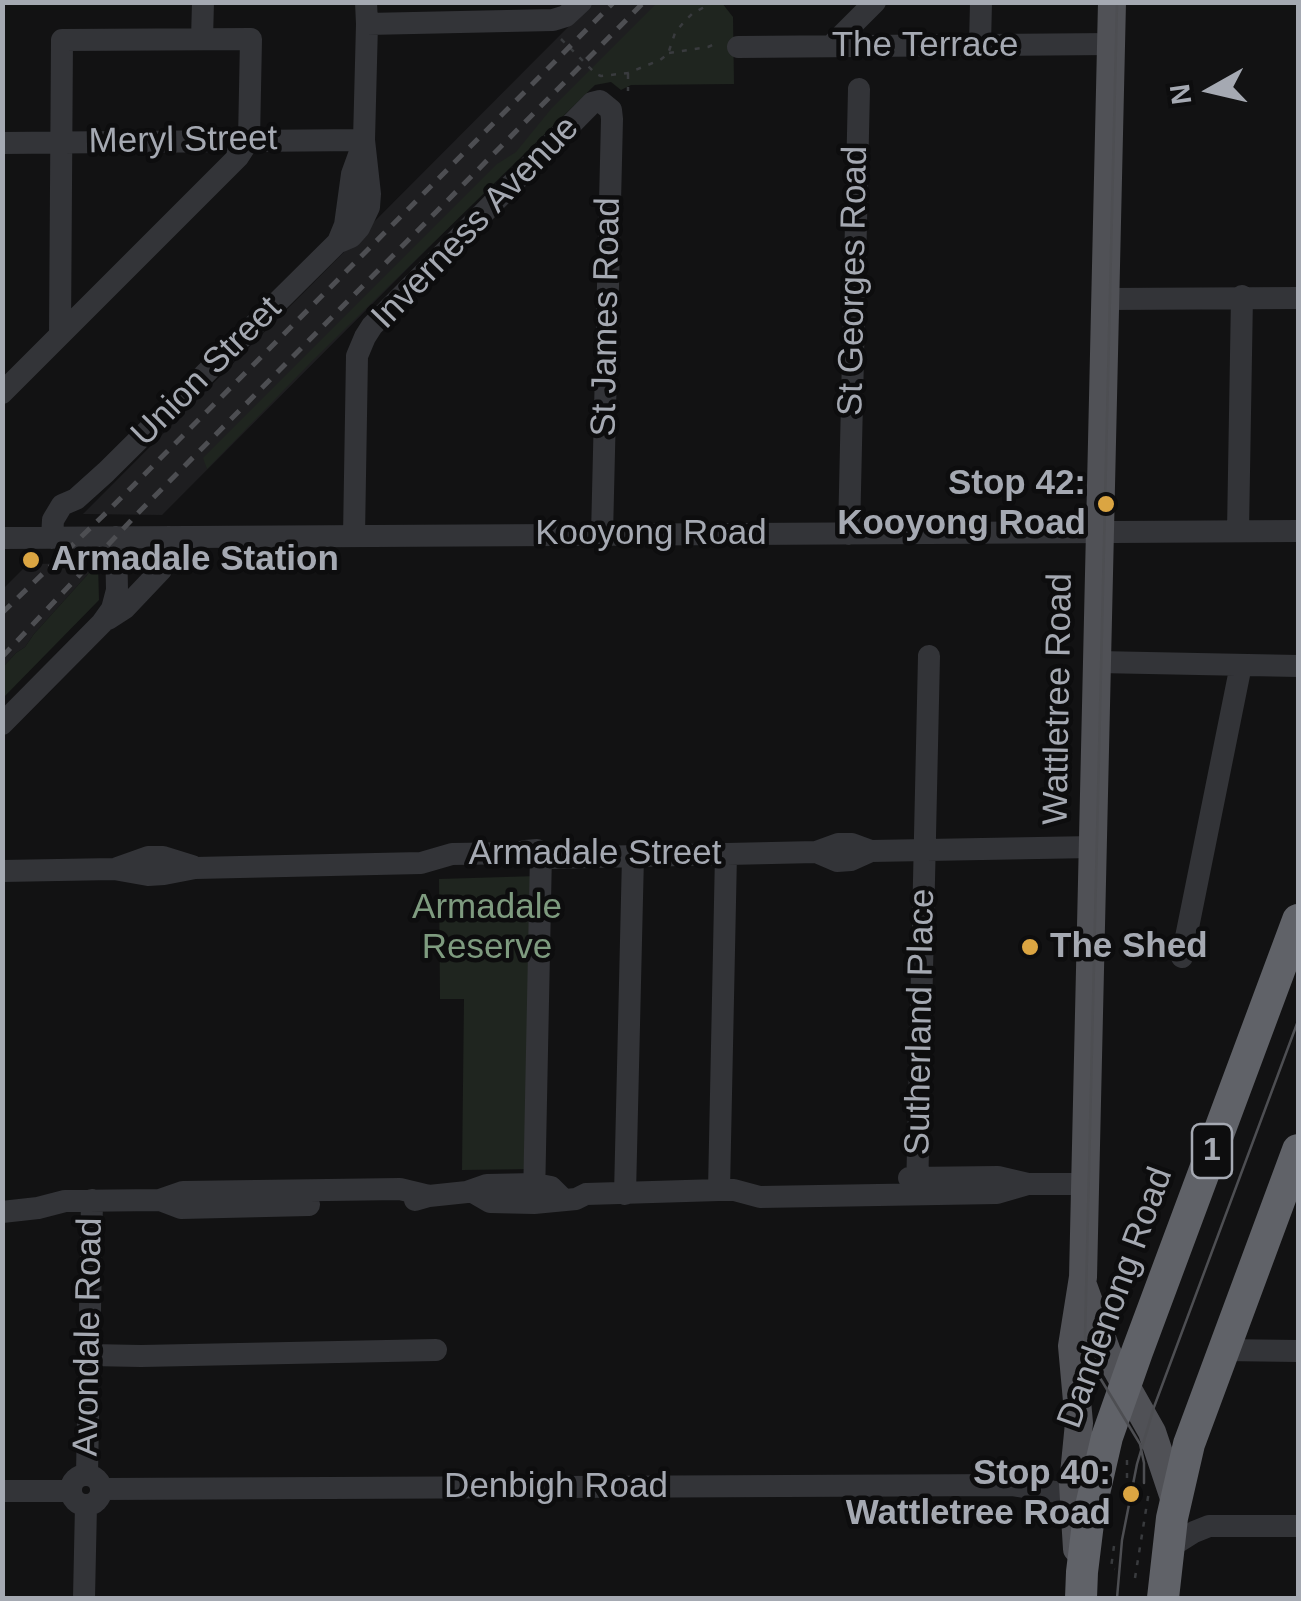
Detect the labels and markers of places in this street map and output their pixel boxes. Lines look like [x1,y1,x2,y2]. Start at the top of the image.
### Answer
place label: Stop 42: Kooyong Road [837,463,1086,545]
marker: Stop 42: Kooyong Road [1095,493,1117,515]
place label: Armadale Station [51,539,339,581]
marker: Armadale Station [20,549,42,571]
place label: The Shed [1050,926,1208,968]
marker: The Shed [1019,936,1041,958]
place label: Stop 40: Wattletree Road [846,1453,1111,1535]
marker: Stop 40: Wattletree Road [1120,1483,1142,1505]

